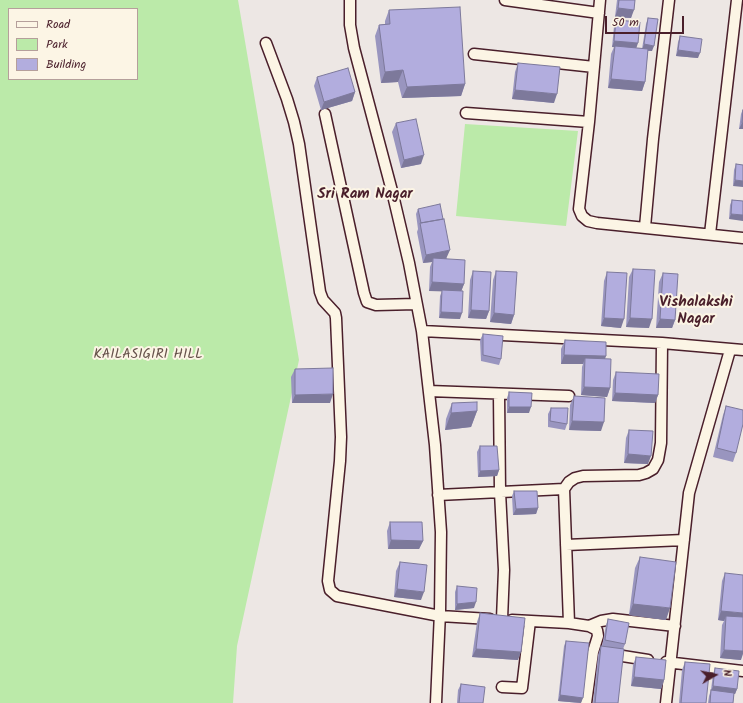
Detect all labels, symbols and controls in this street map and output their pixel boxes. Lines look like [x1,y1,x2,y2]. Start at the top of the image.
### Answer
legend [8,8,138,80]
scale bar [607,8,686,34]
text: 50 m [612,13,639,32]
text: Road [46,15,70,34]
text: Park [46,35,68,54]
text: Building [46,55,86,74]
district label: Sri Ram Nagar [317,186,413,204]
district label: Vishalakshi Nagar [659,294,733,329]
park label: KAILASIGIRI HILL [93,348,203,364]
north arrow [695,655,735,695]
text: N [717,668,736,678]

